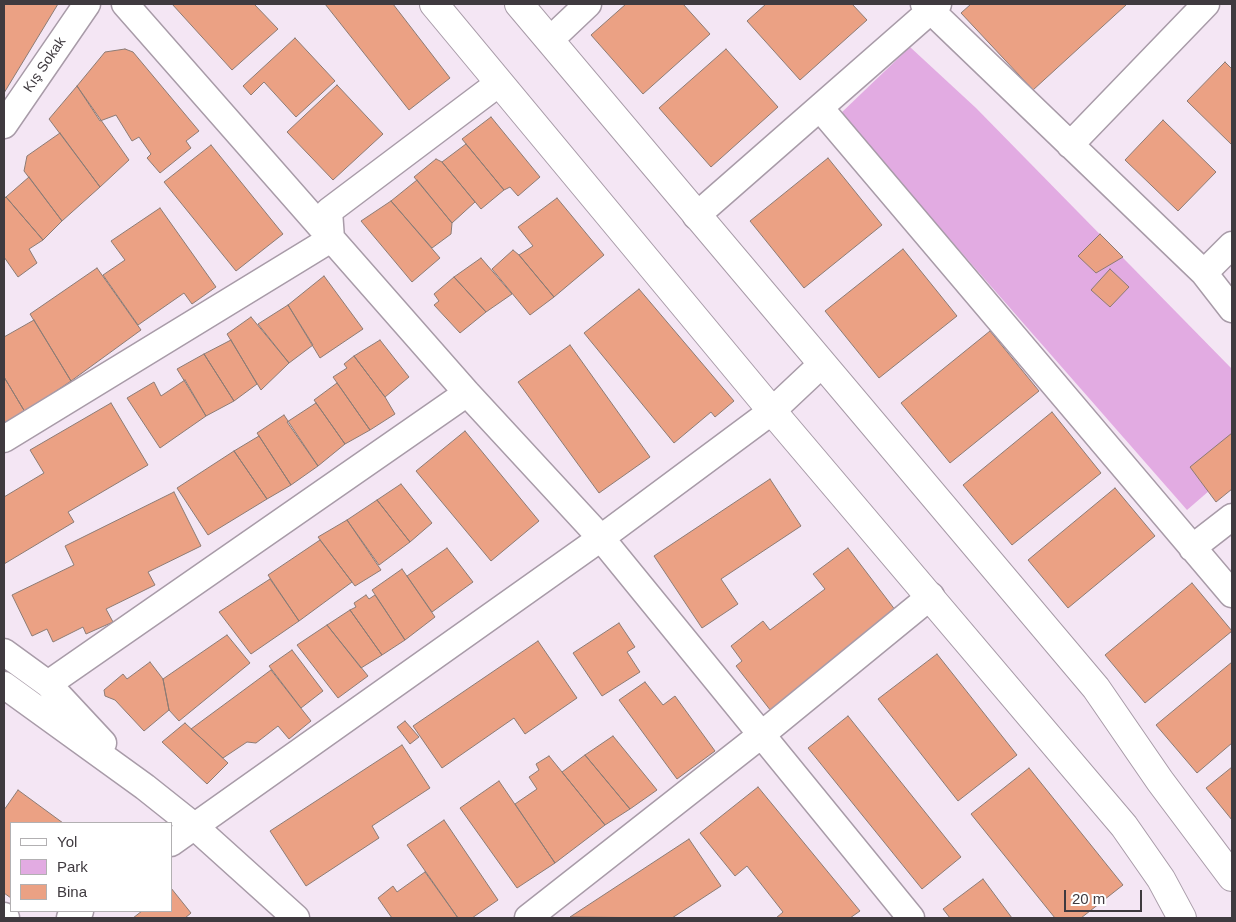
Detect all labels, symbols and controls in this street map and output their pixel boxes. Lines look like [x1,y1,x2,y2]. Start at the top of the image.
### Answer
street label: Kış Sokak [20,34,70,96]
legend [10,822,172,912]
text: Yol [57,833,77,850]
text: Park [57,858,88,875]
scale bar [1066,880,1144,912]
text: Bina [57,883,87,900]
text: 20 m [1072,890,1105,907]

